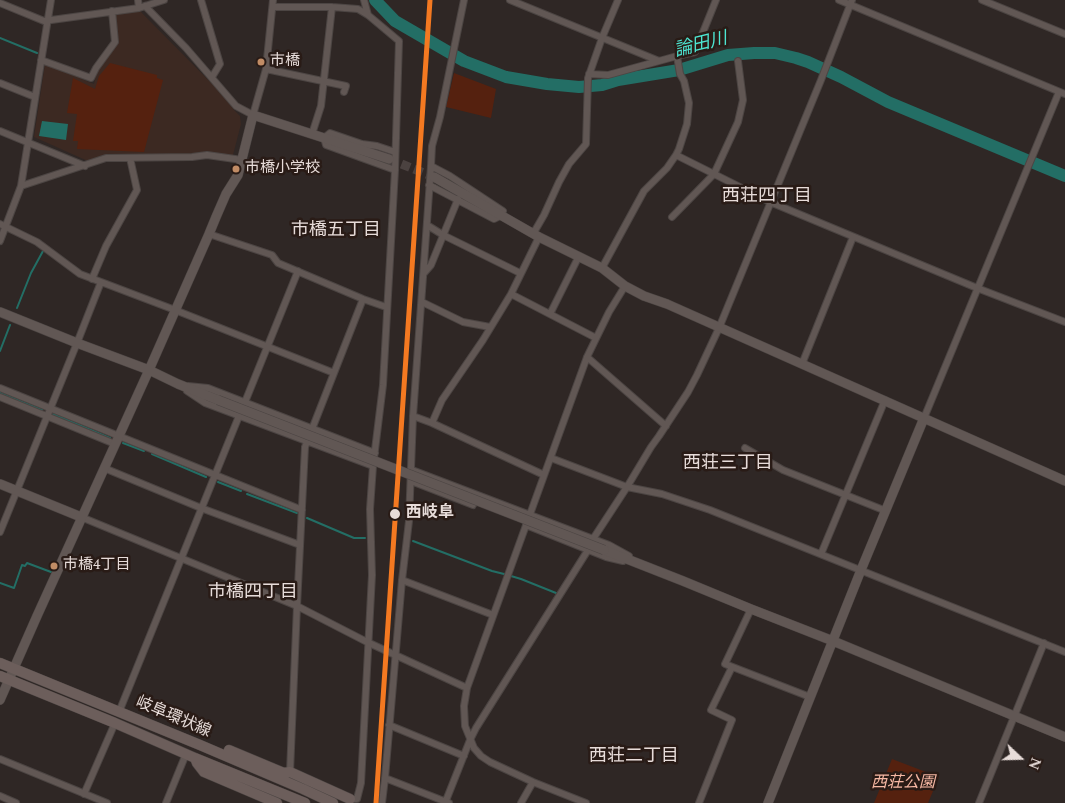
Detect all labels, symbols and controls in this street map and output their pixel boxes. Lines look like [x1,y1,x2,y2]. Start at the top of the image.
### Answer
water label: 論田川 [672,29,730,63]
place label: 市橋 [270,53,300,71]
marker: 市橋 [256,57,266,67]
place label: 市橋小学校 [245,160,320,178]
marker: 市橋小学校 [231,164,241,174]
district label: 西荘四丁目 [722,186,812,208]
district label: 市橋五丁目 [291,220,381,242]
district label: 西荘三丁目 [683,453,773,475]
place label: 西岐阜 [406,504,454,524]
marker: 西岐阜 [388,507,402,521]
place label: 市橋4丁目 [63,557,130,575]
marker: 市橋4丁目 [49,561,59,571]
district label: 市橋四丁目 [208,582,298,604]
street label: 岐阜環状線 [132,694,214,742]
north arrow [995,733,1045,783]
district label: 西荘二丁目 [589,746,679,768]
text: N [1023,754,1046,773]
park label: 西荘公園 [871,774,935,794]

